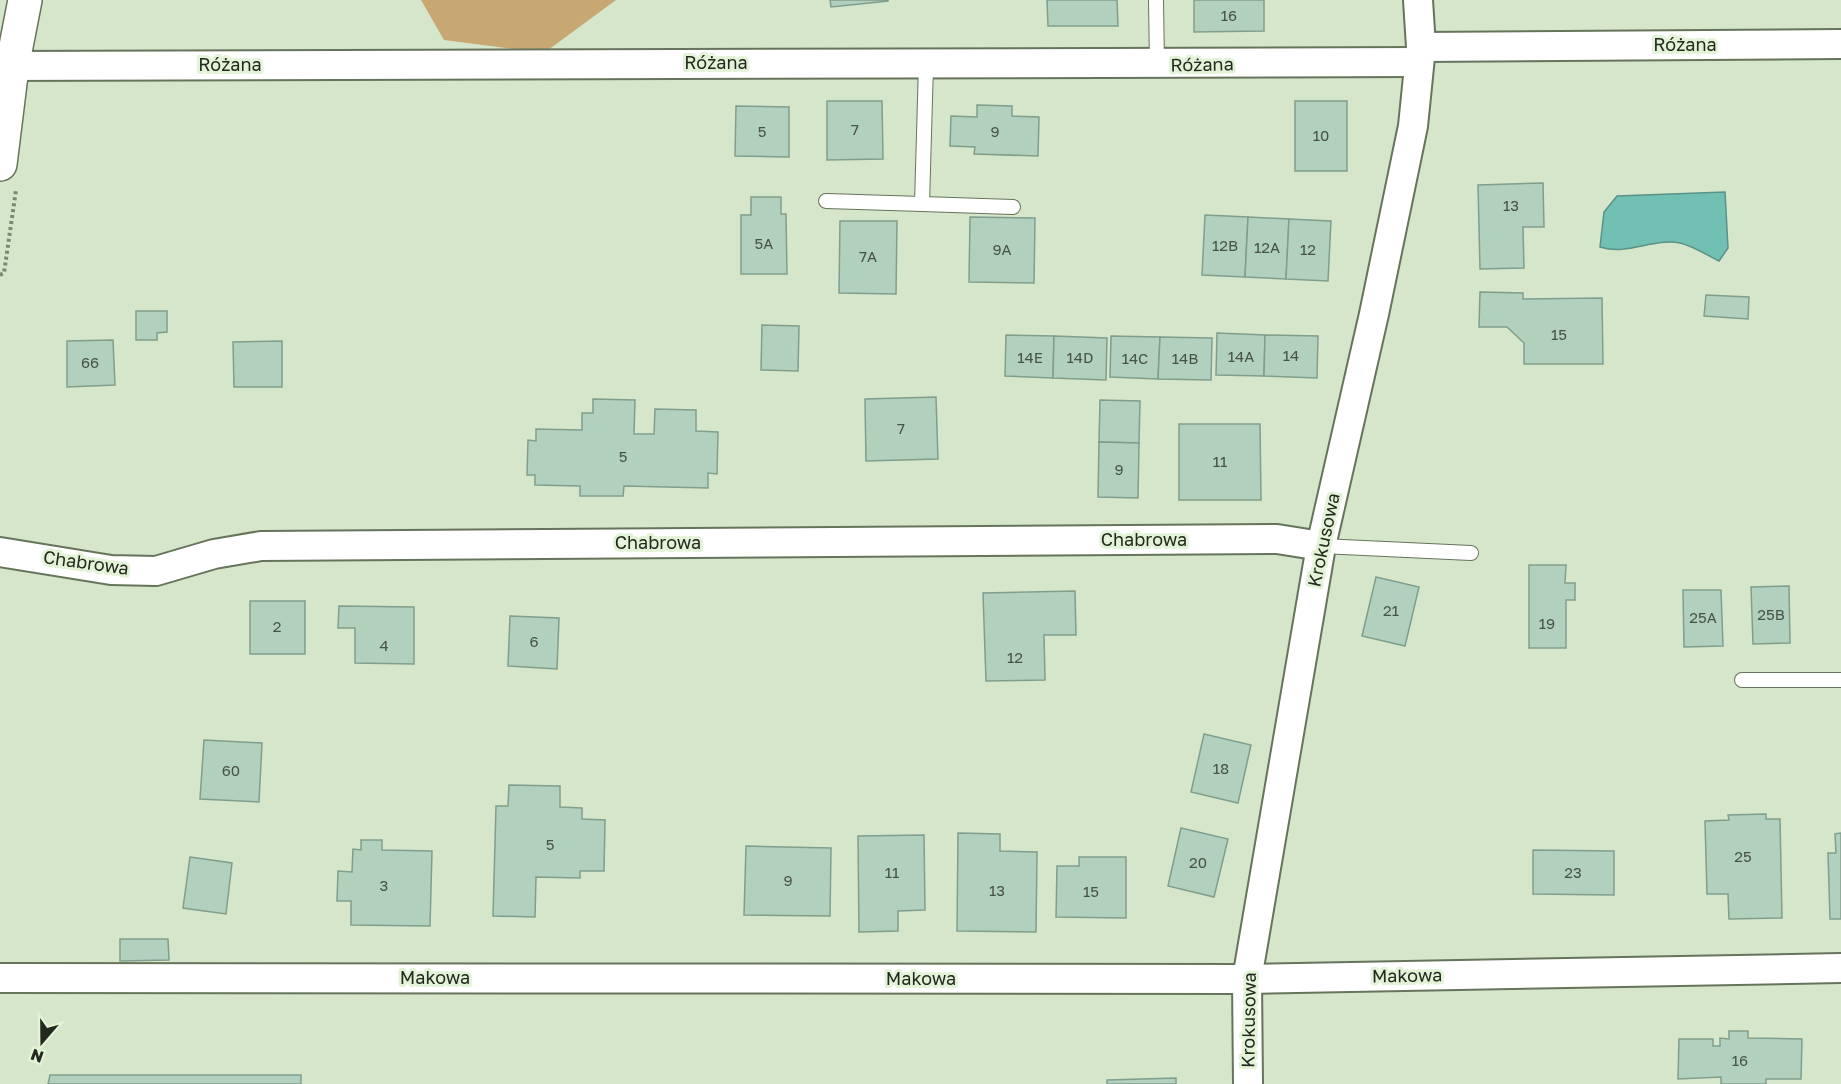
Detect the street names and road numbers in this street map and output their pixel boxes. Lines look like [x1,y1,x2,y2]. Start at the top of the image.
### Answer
street label: Różana [1653,33,1717,55]
street label: Różana [684,51,748,73]
street label: Różana [1170,52,1234,76]
street label: Różana [198,53,262,75]
street label: Krokusowa [1302,491,1344,589]
street label: Chabrowa [1101,528,1187,550]
street label: Chabrowa [615,531,701,553]
street label: Chabrowa [42,545,130,579]
street label: Makowa [1372,963,1442,987]
street label: Makowa [400,966,470,988]
street label: Makowa [886,967,956,989]
street label: Krokusowa [1236,972,1260,1068]

